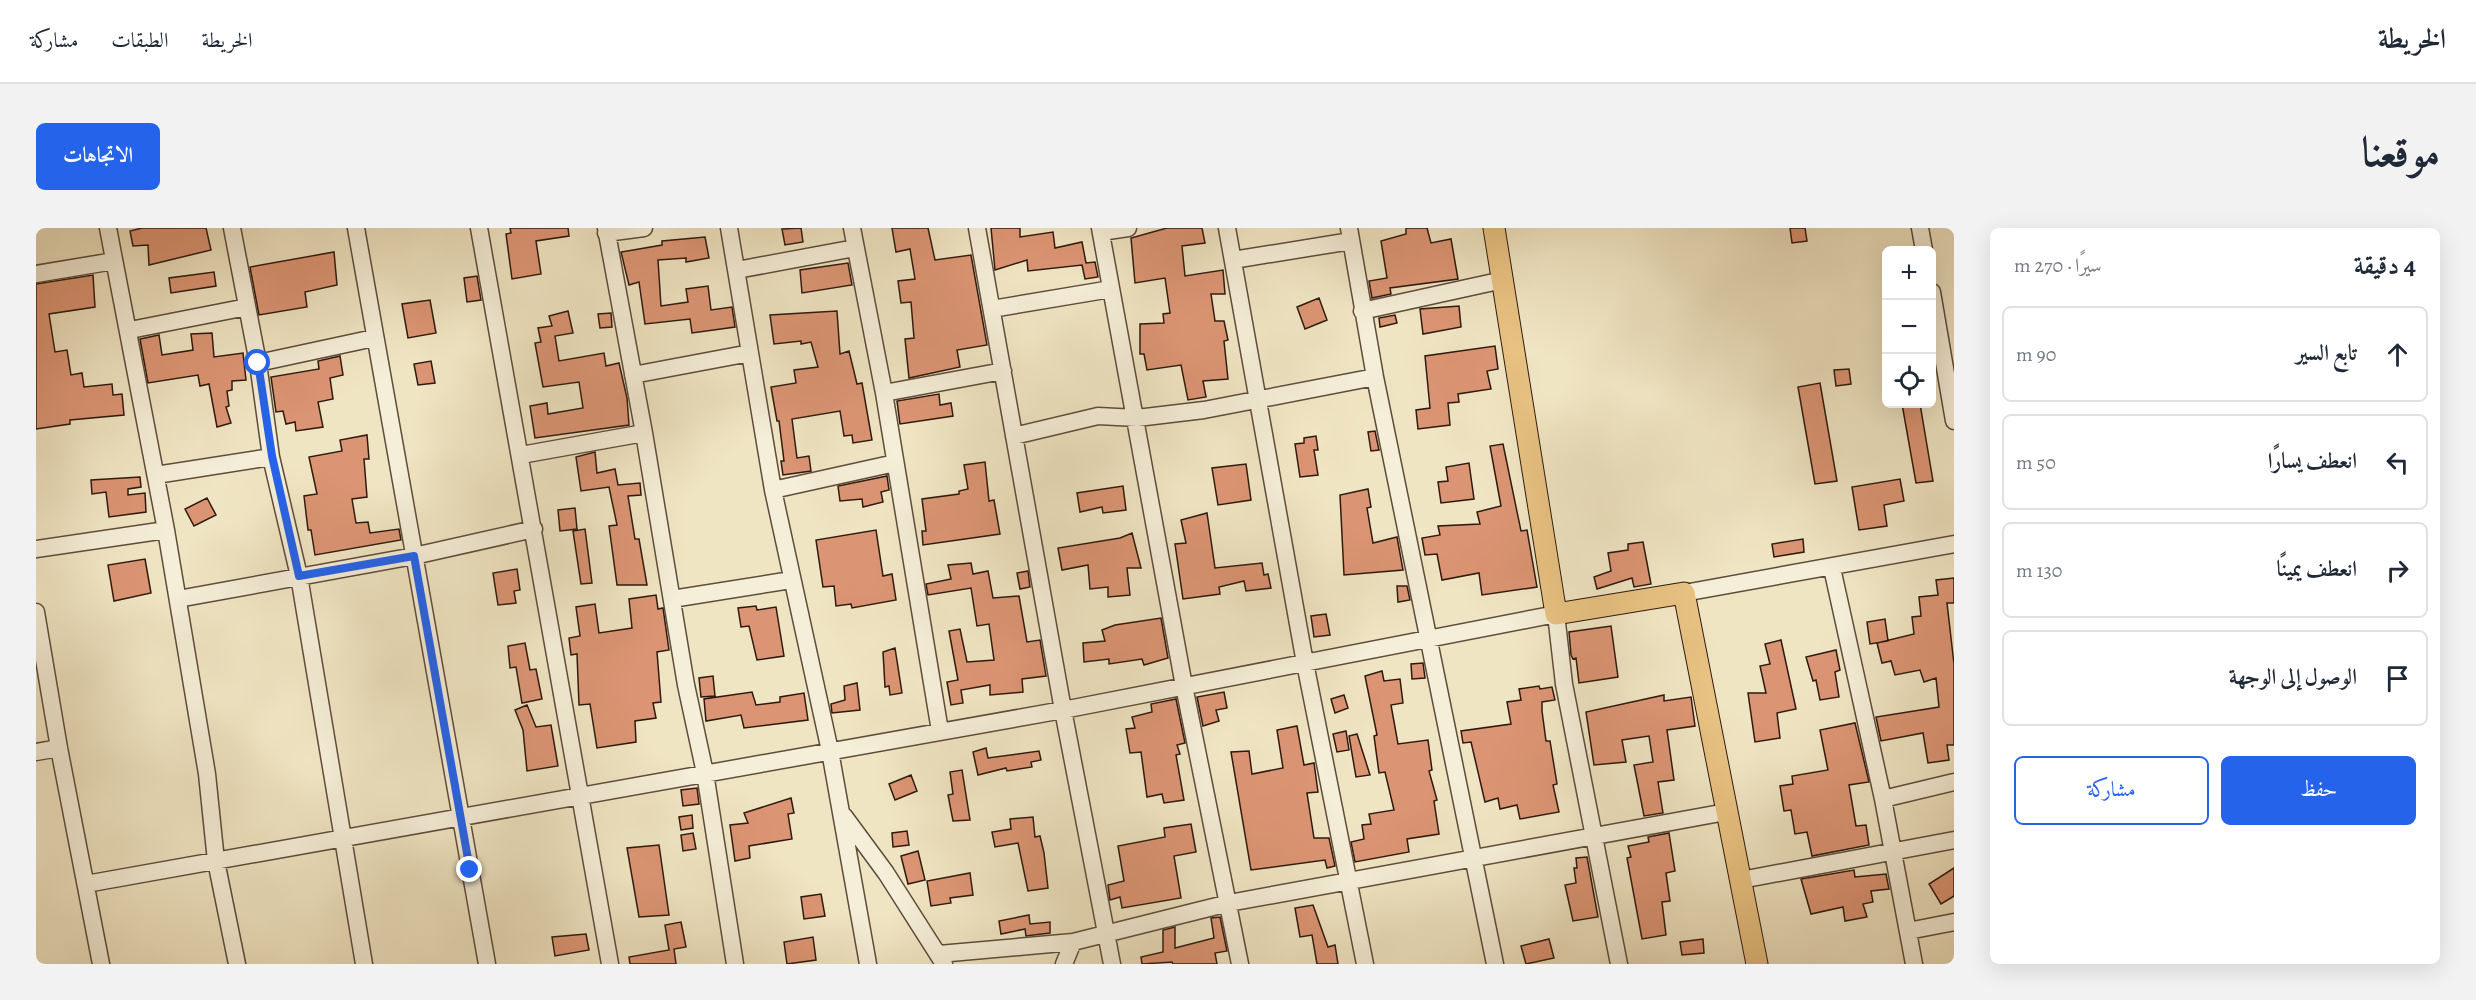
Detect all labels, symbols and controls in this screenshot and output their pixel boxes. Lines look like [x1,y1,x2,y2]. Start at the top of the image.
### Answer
text: الخريطة [2378,20,2446,58]
text: مشاركة [30,26,78,54]
text: الطبقات [111,26,168,54]
text: الخريطة [201,26,253,54]
button: الاتجاهات [36,123,160,190]
text: موقعنا [2362,123,2440,180]
map controls [1882,246,1936,408]
button: + [1882,246,1936,300]
text: 4 دقيقة [2354,248,2416,283]
text: سيرًا · 270 m [2014,252,2102,279]
button: − [1882,300,1936,354]
text: تابع السير [2296,338,2357,368]
icon: ahead [2381,338,2414,371]
text: 90 m [2016,341,2056,368]
route start [244,349,270,375]
button: locate [1882,354,1936,408]
text: انعطف يسارًا [2268,446,2357,476]
icon: left [2381,446,2414,479]
text: 50 m [2016,449,2056,476]
text: انعطف يمينًا [2277,554,2357,584]
icon: right [2381,554,2414,587]
text: 130 m [2016,557,2062,584]
text: الوصول إلى الوجهة [2229,662,2357,692]
icon: arrive [2381,662,2414,695]
button: مشاركة [2014,756,2209,825]
button: حفظ [2221,756,2416,825]
route end [456,856,482,882]

